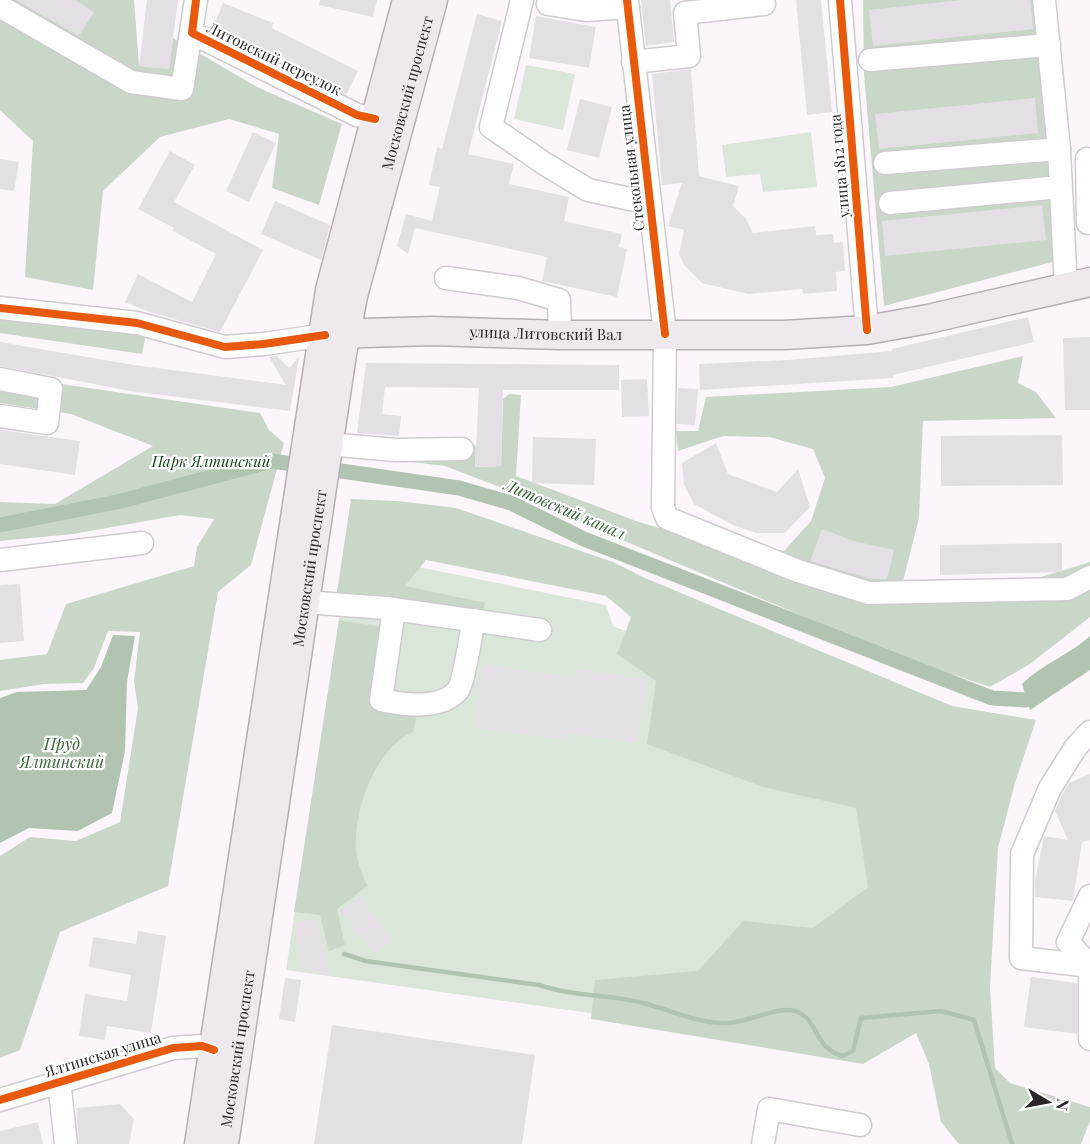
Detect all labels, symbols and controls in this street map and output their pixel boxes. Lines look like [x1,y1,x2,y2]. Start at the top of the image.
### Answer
street label: Московский проспект [377,14,437,172]
street label: Литовский переулок [203,16,345,99]
street label: Стекольная улица [613,103,649,232]
street label: улица 1812 года [824,113,854,220]
street label: улица Литовский Вал [468,321,623,344]
park label: Парк Ялтинский [151,451,271,471]
water label: Литовский канал [500,473,629,544]
street label: Московский проспект [287,488,331,648]
water label: Пруд Ялтинский [19,733,105,772]
street label: Московский проспект [216,969,259,1129]
street label: Ялтинская улица [41,1027,164,1082]
north arrow [1018,1072,1078,1132]
text: N [1052,1097,1075,1113]

